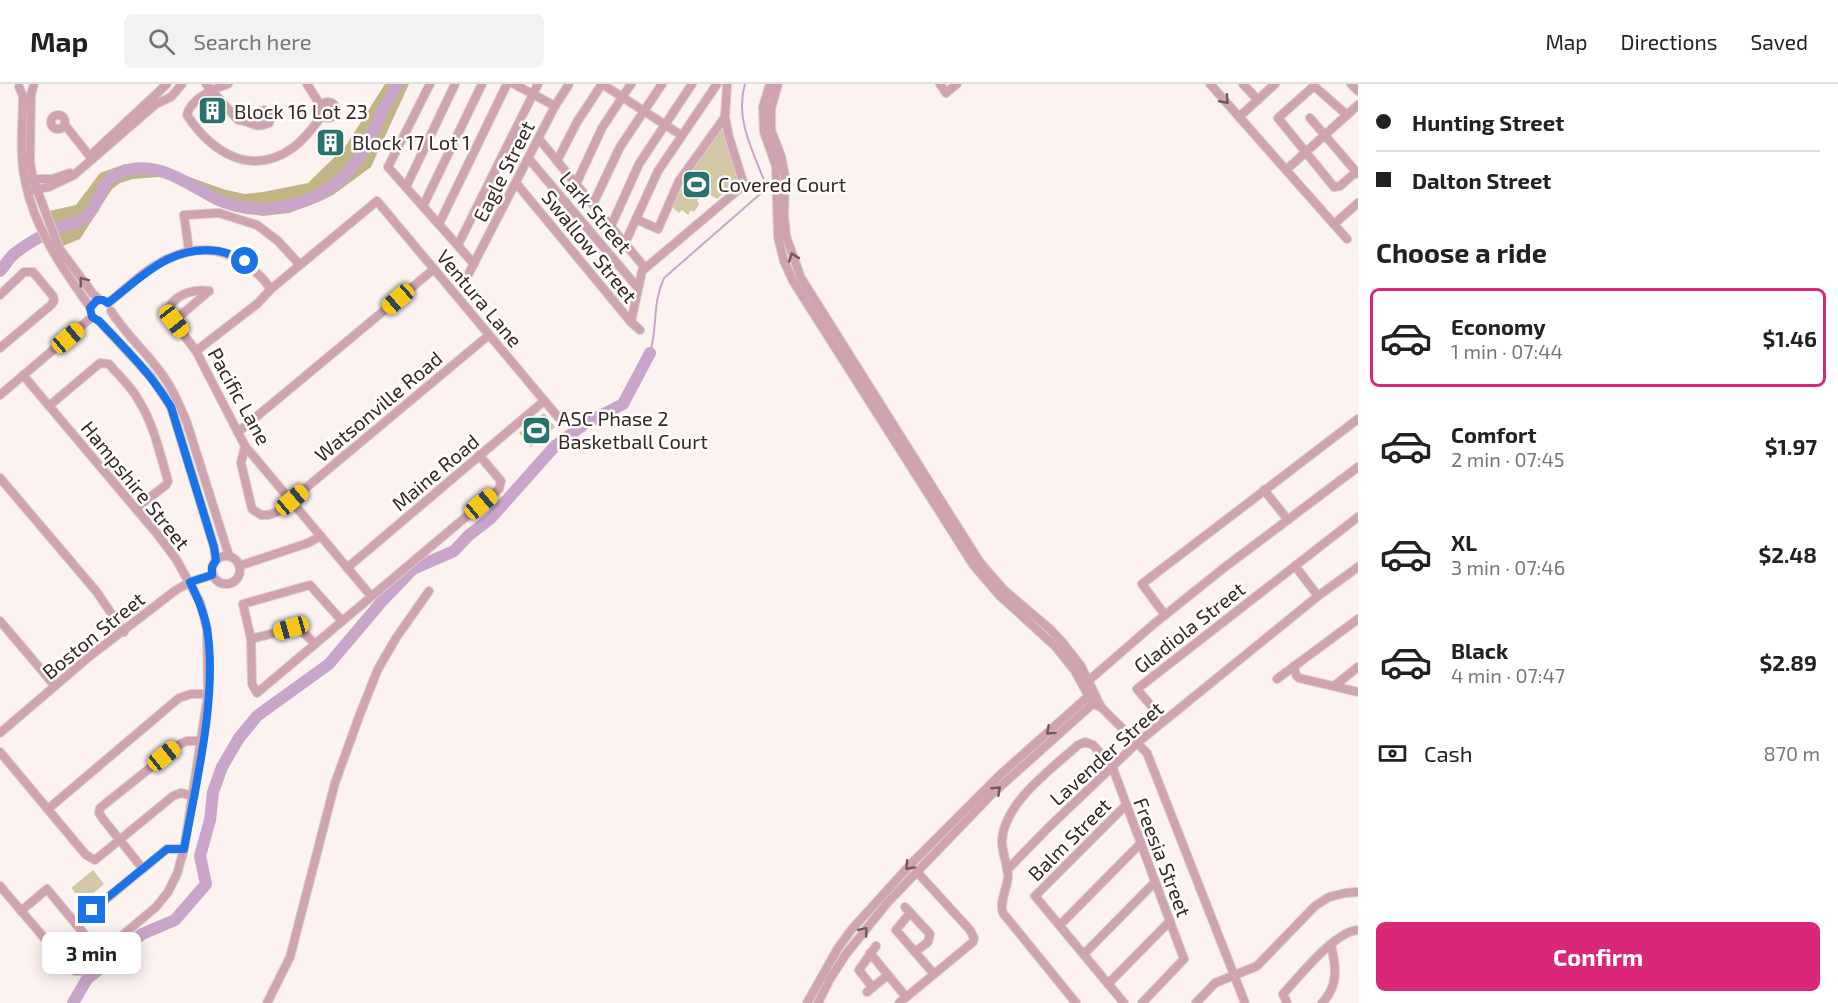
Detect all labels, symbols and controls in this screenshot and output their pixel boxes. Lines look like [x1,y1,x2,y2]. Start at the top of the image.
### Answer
search box [124,14,544,68]
text: Map [30,24,88,58]
icon: search [145,25,178,58]
text: Search here [193,28,312,54]
text: Map [1545,29,1588,54]
text: Directions [1621,29,1717,54]
text: Saved [1750,29,1808,54]
one-way arrow [1218,93,1229,104]
building icon: Block 16 Lot 23 [197,95,229,127]
place label: Block 16 Lot 23 [234,99,368,123]
text: Hunting Street [1412,109,1564,135]
street label: Eagle Street [467,116,539,225]
building icon: Block 17 Lot 1 [315,126,347,158]
place label: Block 17 Lot 1 [352,130,470,154]
street label: Lark Street [555,166,637,258]
text: Dalton Street [1412,167,1551,193]
sports icon: Covered Court [681,168,713,200]
place label: Covered Court [718,172,846,196]
street label: Swallow Street [537,185,643,307]
text: Choose a ride [1376,236,1547,268]
street label: Ventura Lane [432,244,528,352]
route start [231,247,258,274]
one-way arrow [787,252,800,263]
one-way arrow [79,277,90,288]
car [379,280,417,318]
car [156,301,192,341]
icon: car [1379,311,1433,365]
text: Economy [1451,313,1546,339]
car [48,320,88,356]
text: $1.46 [1762,325,1817,351]
text: 1 min · 07:44 [1451,339,1563,363]
street label: Pacific Lane [203,343,277,449]
street label: Watsonville Road [309,346,447,466]
place label: ASC Phase 2 Basketball Court [558,406,708,453]
sports icon: ASC Phase 2 Basketball Court [521,414,553,446]
street label: Hampshire Street [77,416,196,555]
icon: car [1379,419,1433,473]
text: Comfort [1451,421,1536,447]
street label: Maine Road [387,429,483,515]
text: $1.97 [1765,433,1817,459]
text: 2 min · 07:45 [1451,447,1564,471]
car [272,482,312,518]
car [461,486,501,522]
icon: car [1379,527,1433,581]
text: XL [1451,529,1477,555]
text: $2.48 [1758,541,1817,567]
text: 3 min · 07:46 [1451,555,1565,579]
street label: Gladiola Street [1129,576,1250,678]
street label: Boston Street [37,586,149,684]
car [271,614,311,642]
icon: car [1379,635,1433,689]
text: Black [1451,637,1508,663]
text: $2.89 [1759,649,1817,675]
text: 4 min · 07:47 [1451,663,1565,687]
street label: Lavender Street [1044,696,1168,810]
one-way arrow [1046,724,1056,735]
icon: cash [1376,737,1409,770]
car [144,738,184,774]
text: Cash [1424,740,1473,766]
text: 870 m [1764,741,1820,765]
one-way arrow [990,786,1001,797]
street label: Balm Street [1023,792,1116,885]
street label: Freesia Street [1129,794,1197,920]
one-way arrow [905,859,916,870]
route end [78,896,105,923]
button: Confirm [1376,922,1820,991]
one-way arrow [856,927,867,938]
callout: 3 min [42,931,142,973]
text: 3 min [66,941,117,965]

